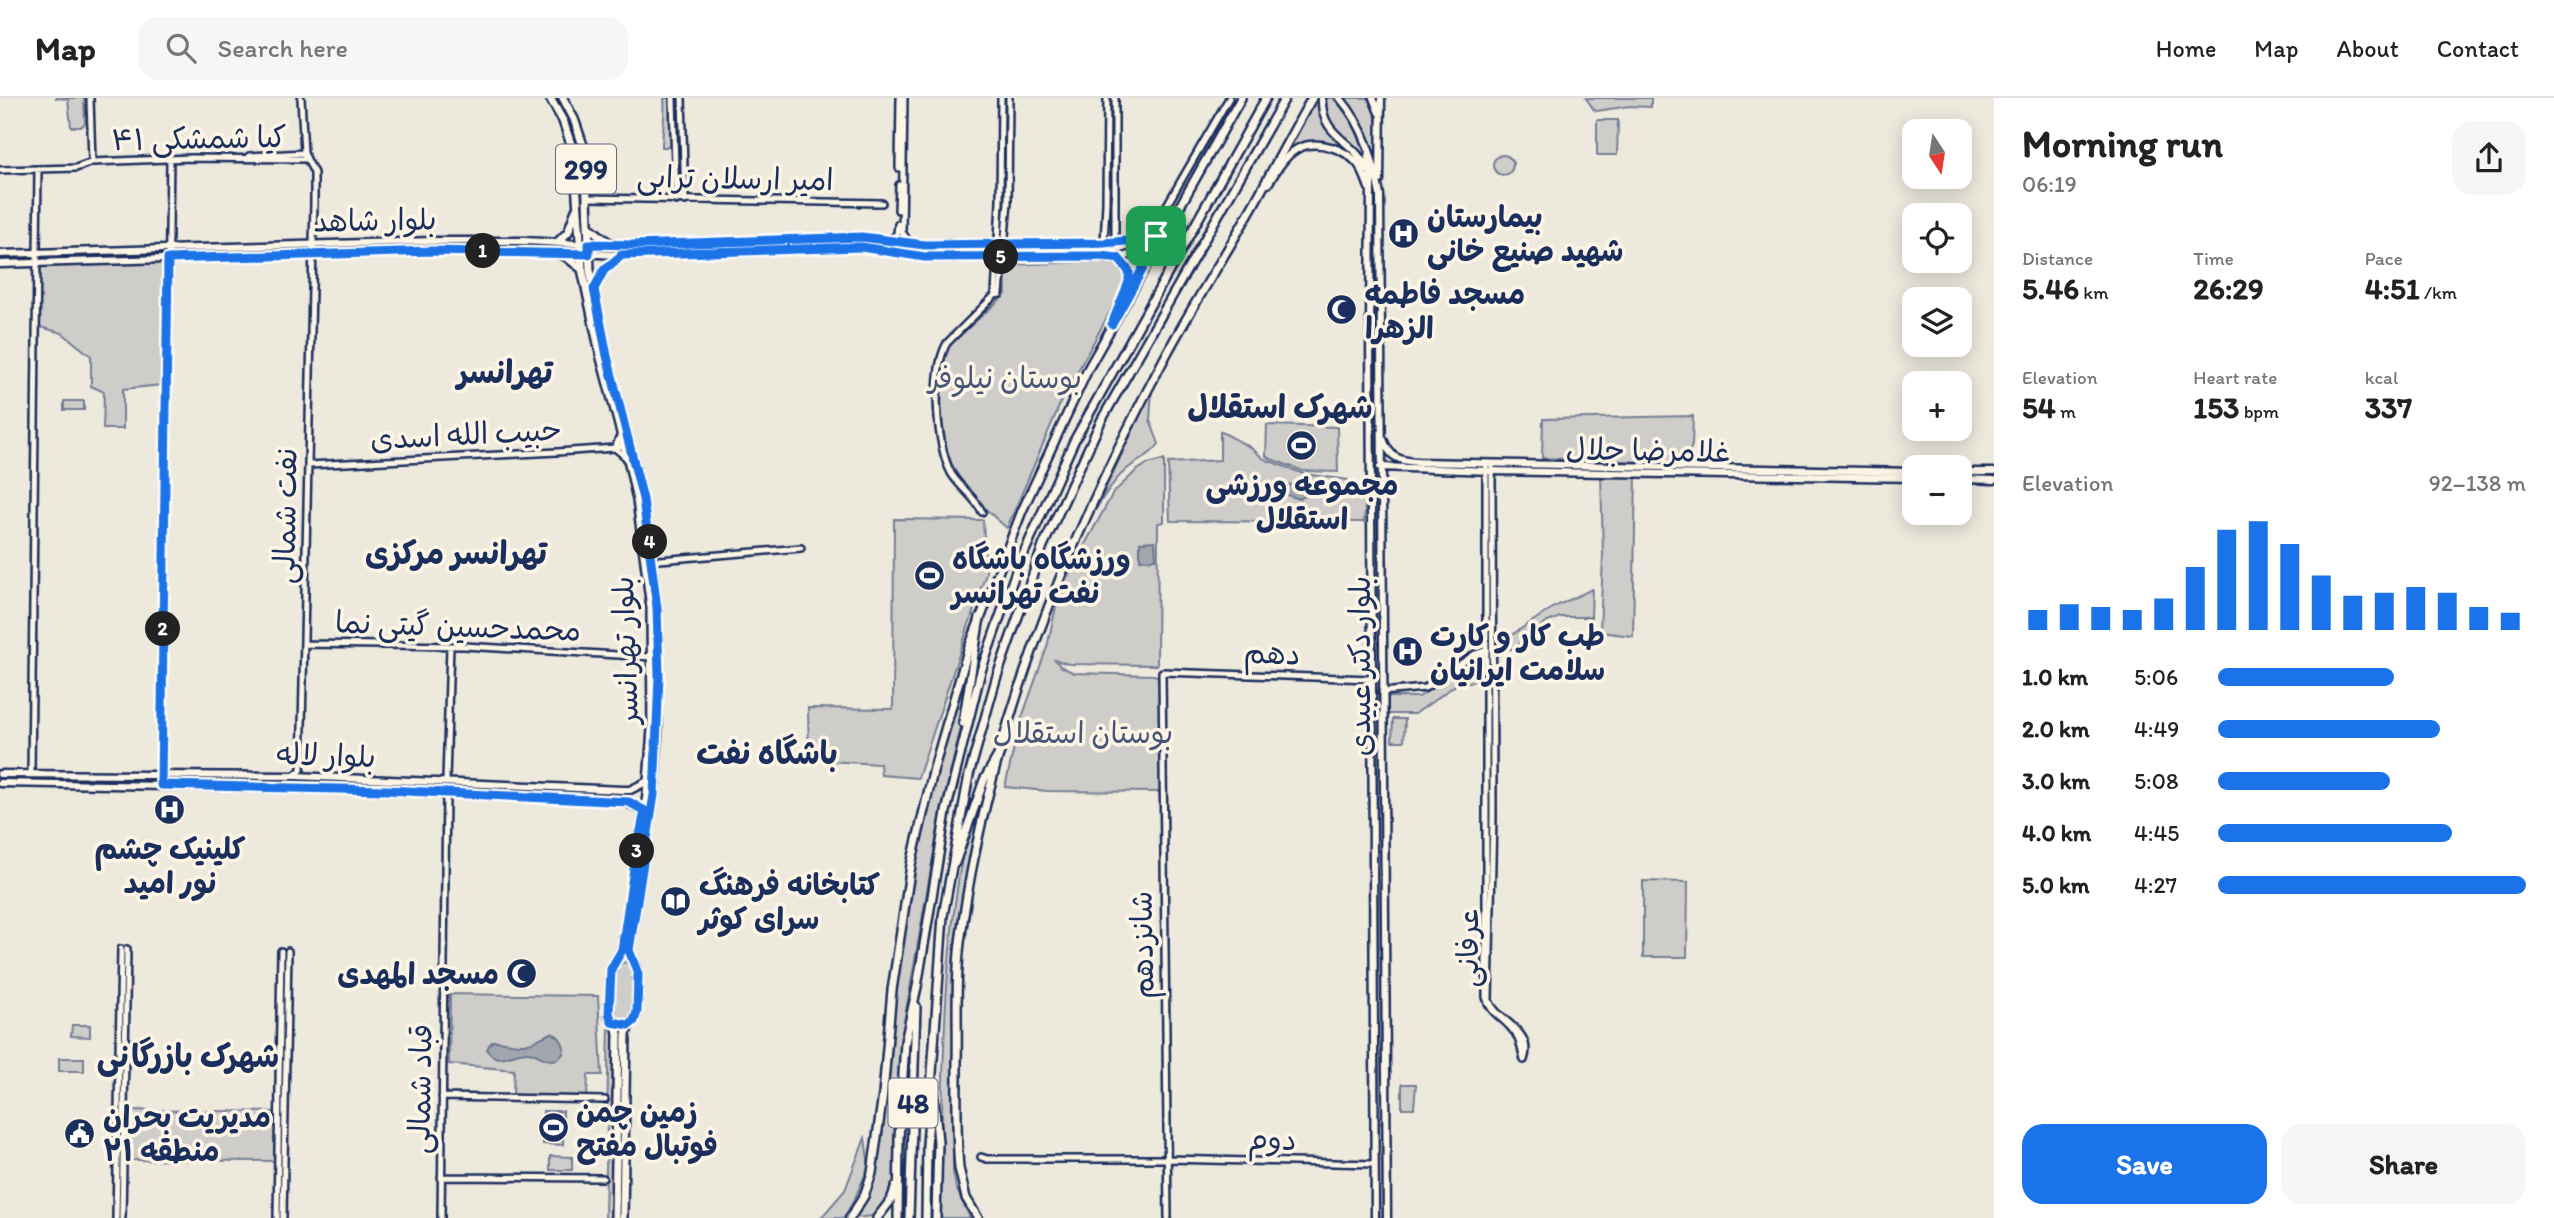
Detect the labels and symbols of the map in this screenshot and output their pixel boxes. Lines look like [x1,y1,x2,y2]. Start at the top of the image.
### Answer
street label: ۴۱ کیا شمشکی [111,118,287,159]
north arrow [1902,119,1972,189]
road number: 299 [556,144,616,194]
street label: امیر ارسلان ترابی [636,158,834,199]
place label: بیمارستان شهید صنیع خانی [1427,198,1624,272]
street label: بلوار شاهد [313,200,437,240]
pin [1126,206,1186,266]
hospital icon: بیمارستان شهید صنیع خانی [1387,216,1421,250]
pin: 1 [466,234,500,268]
pin: 5 [984,240,1018,274]
place label: مسجد فاطمه الزهرا [1365,275,1525,346]
mosque icon: مسجد فاطمه الزهرا [1325,293,1359,327]
district label: تهرانسر [454,353,555,391]
park label: بوستان نیلوفر [925,359,1082,398]
district label: شهرک استقلال [1187,388,1373,426]
street label: حبیب الله اسدی [369,411,563,457]
sports icon: مجموعه ورزشی استقلال [1285,429,1319,463]
street label: غلامرضا جلال [1565,430,1731,470]
street label: نفت شمالی [265,448,306,584]
place label: مجموعه ورزشی استقلال [1205,466,1399,537]
pin: 4 [632,524,668,560]
district label: تهرانسر مرکزی [365,534,549,572]
place label: ورزشگاه باشگاه نفت تهرانسر [949,540,1131,611]
sports icon: ورزشگاه باشگاه نفت تهرانسر [912,558,946,592]
street label: بلوار تهرانسر [604,576,646,727]
street label: بلوار دکتر عبیدی [1341,576,1378,756]
street label: محمدحسین گیتی نما [334,603,582,650]
pin: 2 [146,612,180,646]
place label: طب کار و کارت سلامت ایرانیان [1430,617,1605,688]
street label: دهم [1243,634,1301,676]
hospital icon: طب کار و کارت سلامت ایرانیان [1390,635,1424,669]
park label: بوستان استقلال [993,714,1173,751]
district label: باشگاه نفت [696,733,838,773]
street label: بلوار لاله [276,735,376,775]
hospital icon: کلینیک چشم نور امید [153,793,187,827]
place label: کلینیک چشم نور امید [95,830,246,902]
pin: 3 [620,834,654,868]
place label: کتابخانه فرهنگ سرای کوثر [696,866,881,938]
library icon: کتابخانه فرهنگ سرای کوثر [659,884,693,918]
street label: شانزدهم [1123,891,1165,999]
street label: عرفانی [1449,908,1487,988]
place label: مسجد المهدی [337,955,499,992]
mosque icon: مسجد المهدی [505,956,539,990]
street label: قباد شمالی [400,1024,441,1154]
district label: شهرک بازرگانی [97,1036,279,1077]
road number: 48 [888,1079,937,1128]
place label: زمین چمن فوتبال مفتح [576,1093,718,1165]
place label: مدیریت بحران منطقه ۲۱ [103,1098,271,1169]
sports icon: زمین چمن فوتبال مفتح [536,1111,570,1145]
public building icon: مدیریت بحران منطقه ۲۱ [63,1116,97,1150]
street label: دوم [1247,1120,1297,1163]

